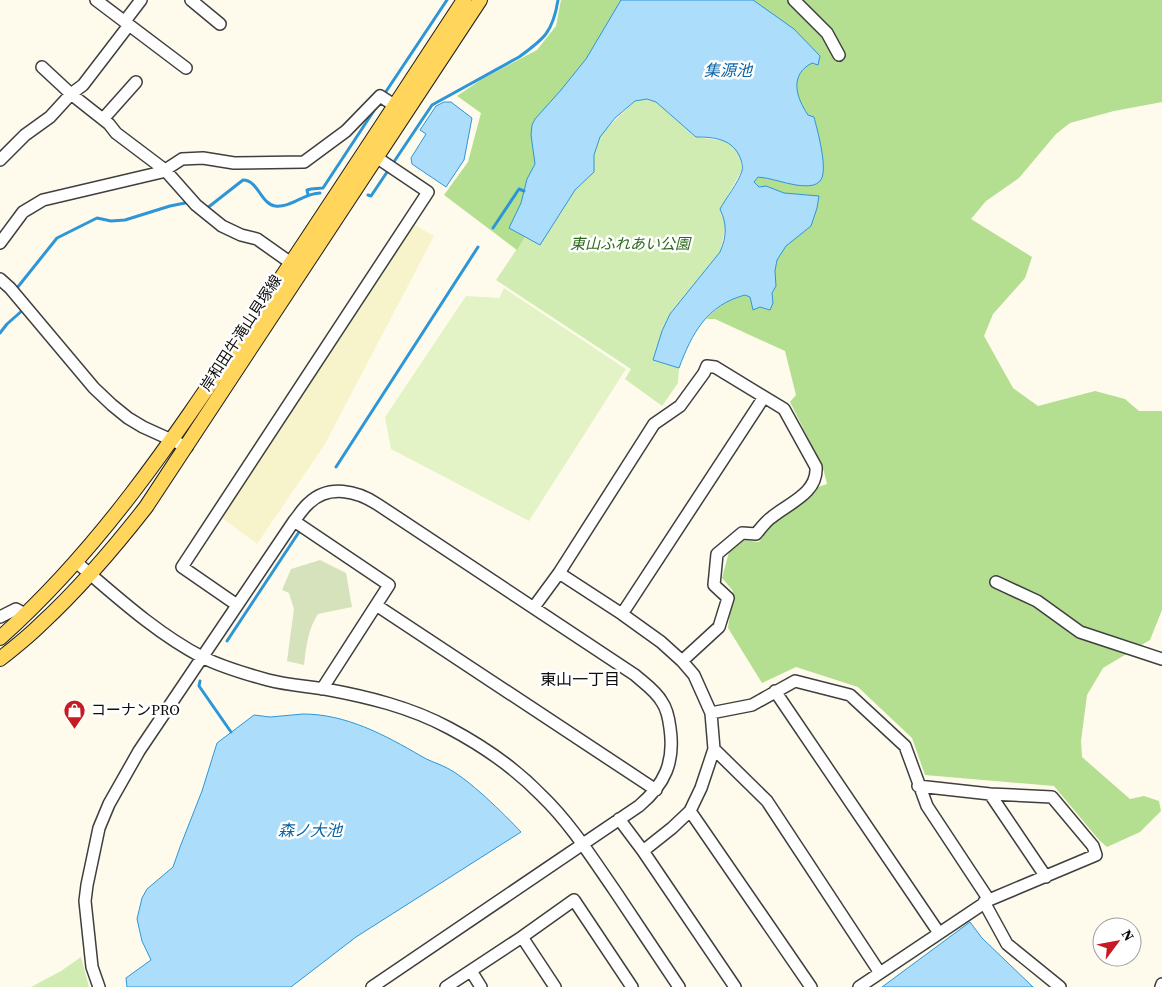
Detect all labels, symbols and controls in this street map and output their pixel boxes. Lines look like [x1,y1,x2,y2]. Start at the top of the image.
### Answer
water label: 集源池 [704,59,754,81]
park label: 東山ふれあい公園 [570,233,692,254]
street label: 岸和田牛滝山貝塚線 [195,270,286,395]
district label: 東山一丁目 [540,668,620,690]
shop icon: コーナンPRO [63,698,87,729]
place label: コーナンPRO [91,699,180,720]
water label: 森ノ大池 [278,819,344,841]
north arrow [1092,917,1142,967]
text: N [1117,925,1139,945]

